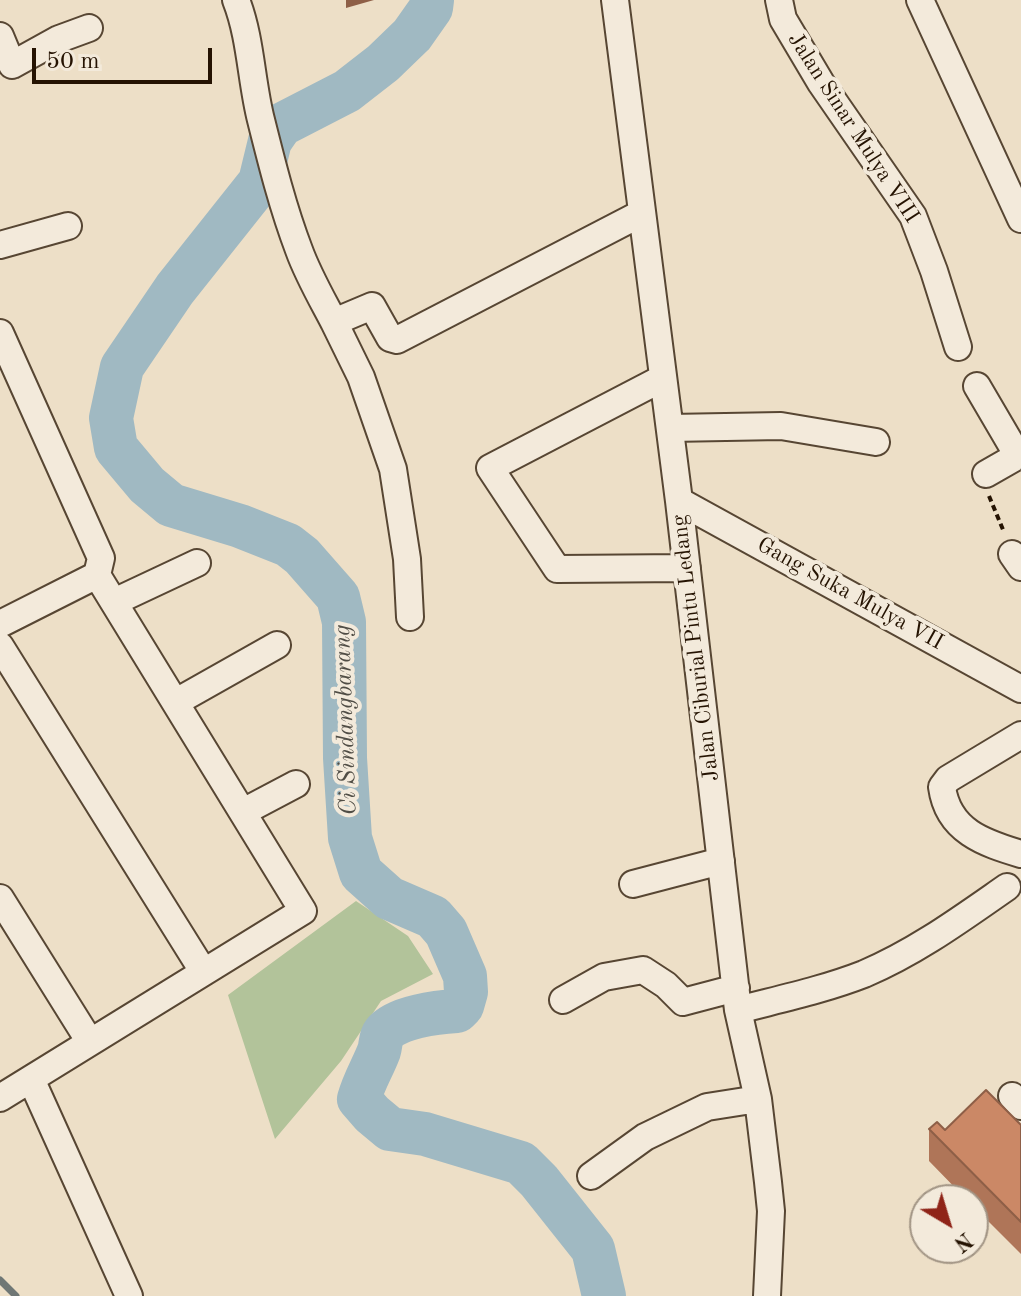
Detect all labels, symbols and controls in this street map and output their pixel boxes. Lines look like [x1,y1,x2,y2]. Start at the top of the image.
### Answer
street label: Jalan Sinar Mulya VIII [781,28,925,228]
scale bar [36,32,216,82]
text: 50 m [46,50,100,74]
street label: Jalan Ciburial Pintu Ledang [667,513,725,783]
street label: Gang Suka Mulya VII [752,532,948,656]
water label: Ci Sindangbarang [328,624,364,816]
north arrow [909,1184,989,1264]
text: N [949,1227,976,1255]

